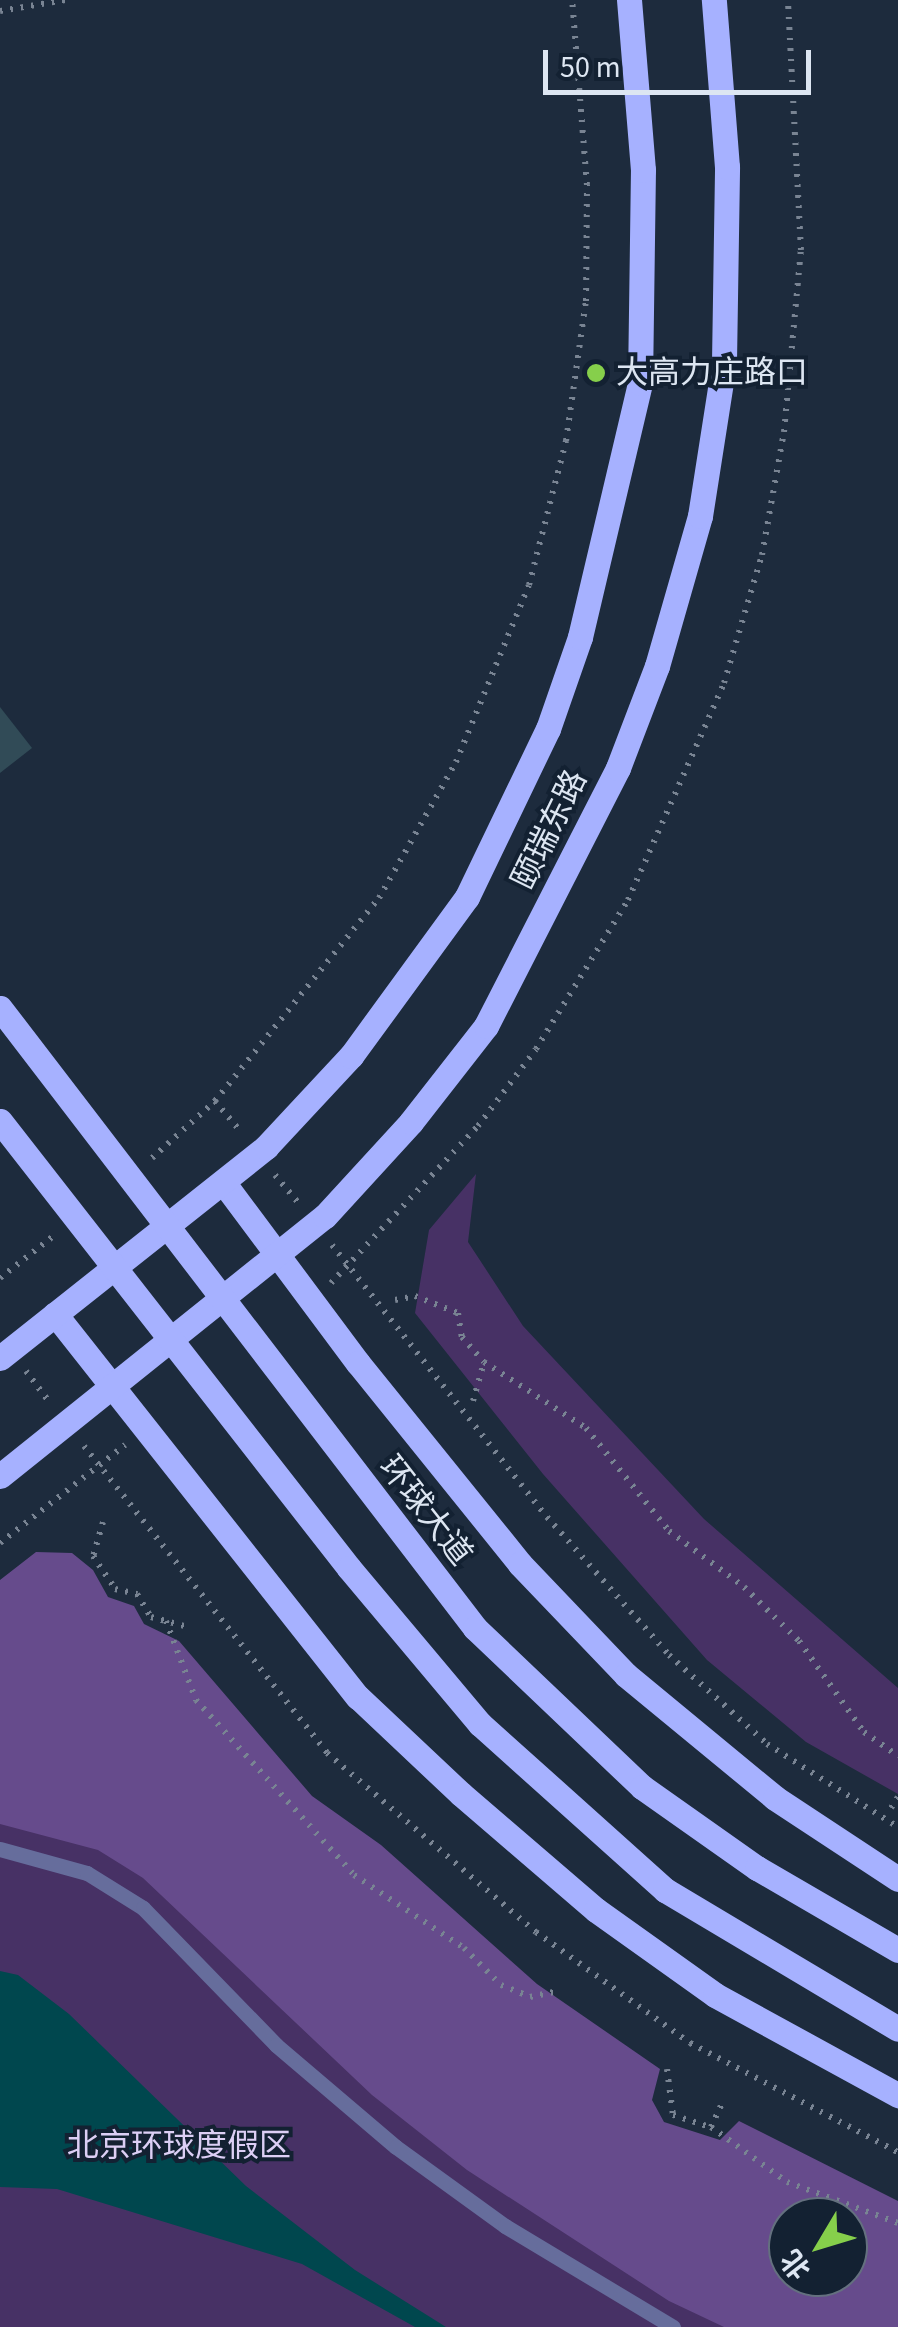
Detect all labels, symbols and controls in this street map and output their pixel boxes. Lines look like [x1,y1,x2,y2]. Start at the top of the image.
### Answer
scale bar [548,30,816,92]
text: 50 m [560,46,621,89]
place label: 大高力庄路口 [616,354,808,392]
marker: 大高力庄路口 [585,362,607,384]
street label: 颐瑞东路 [505,764,595,896]
street label: 环球大道 [370,1449,480,1573]
park label: 北京环球度假区 [67,2127,291,2165]
north arrow [768,2197,868,2297]
text: 北 [772,2241,820,2288]

